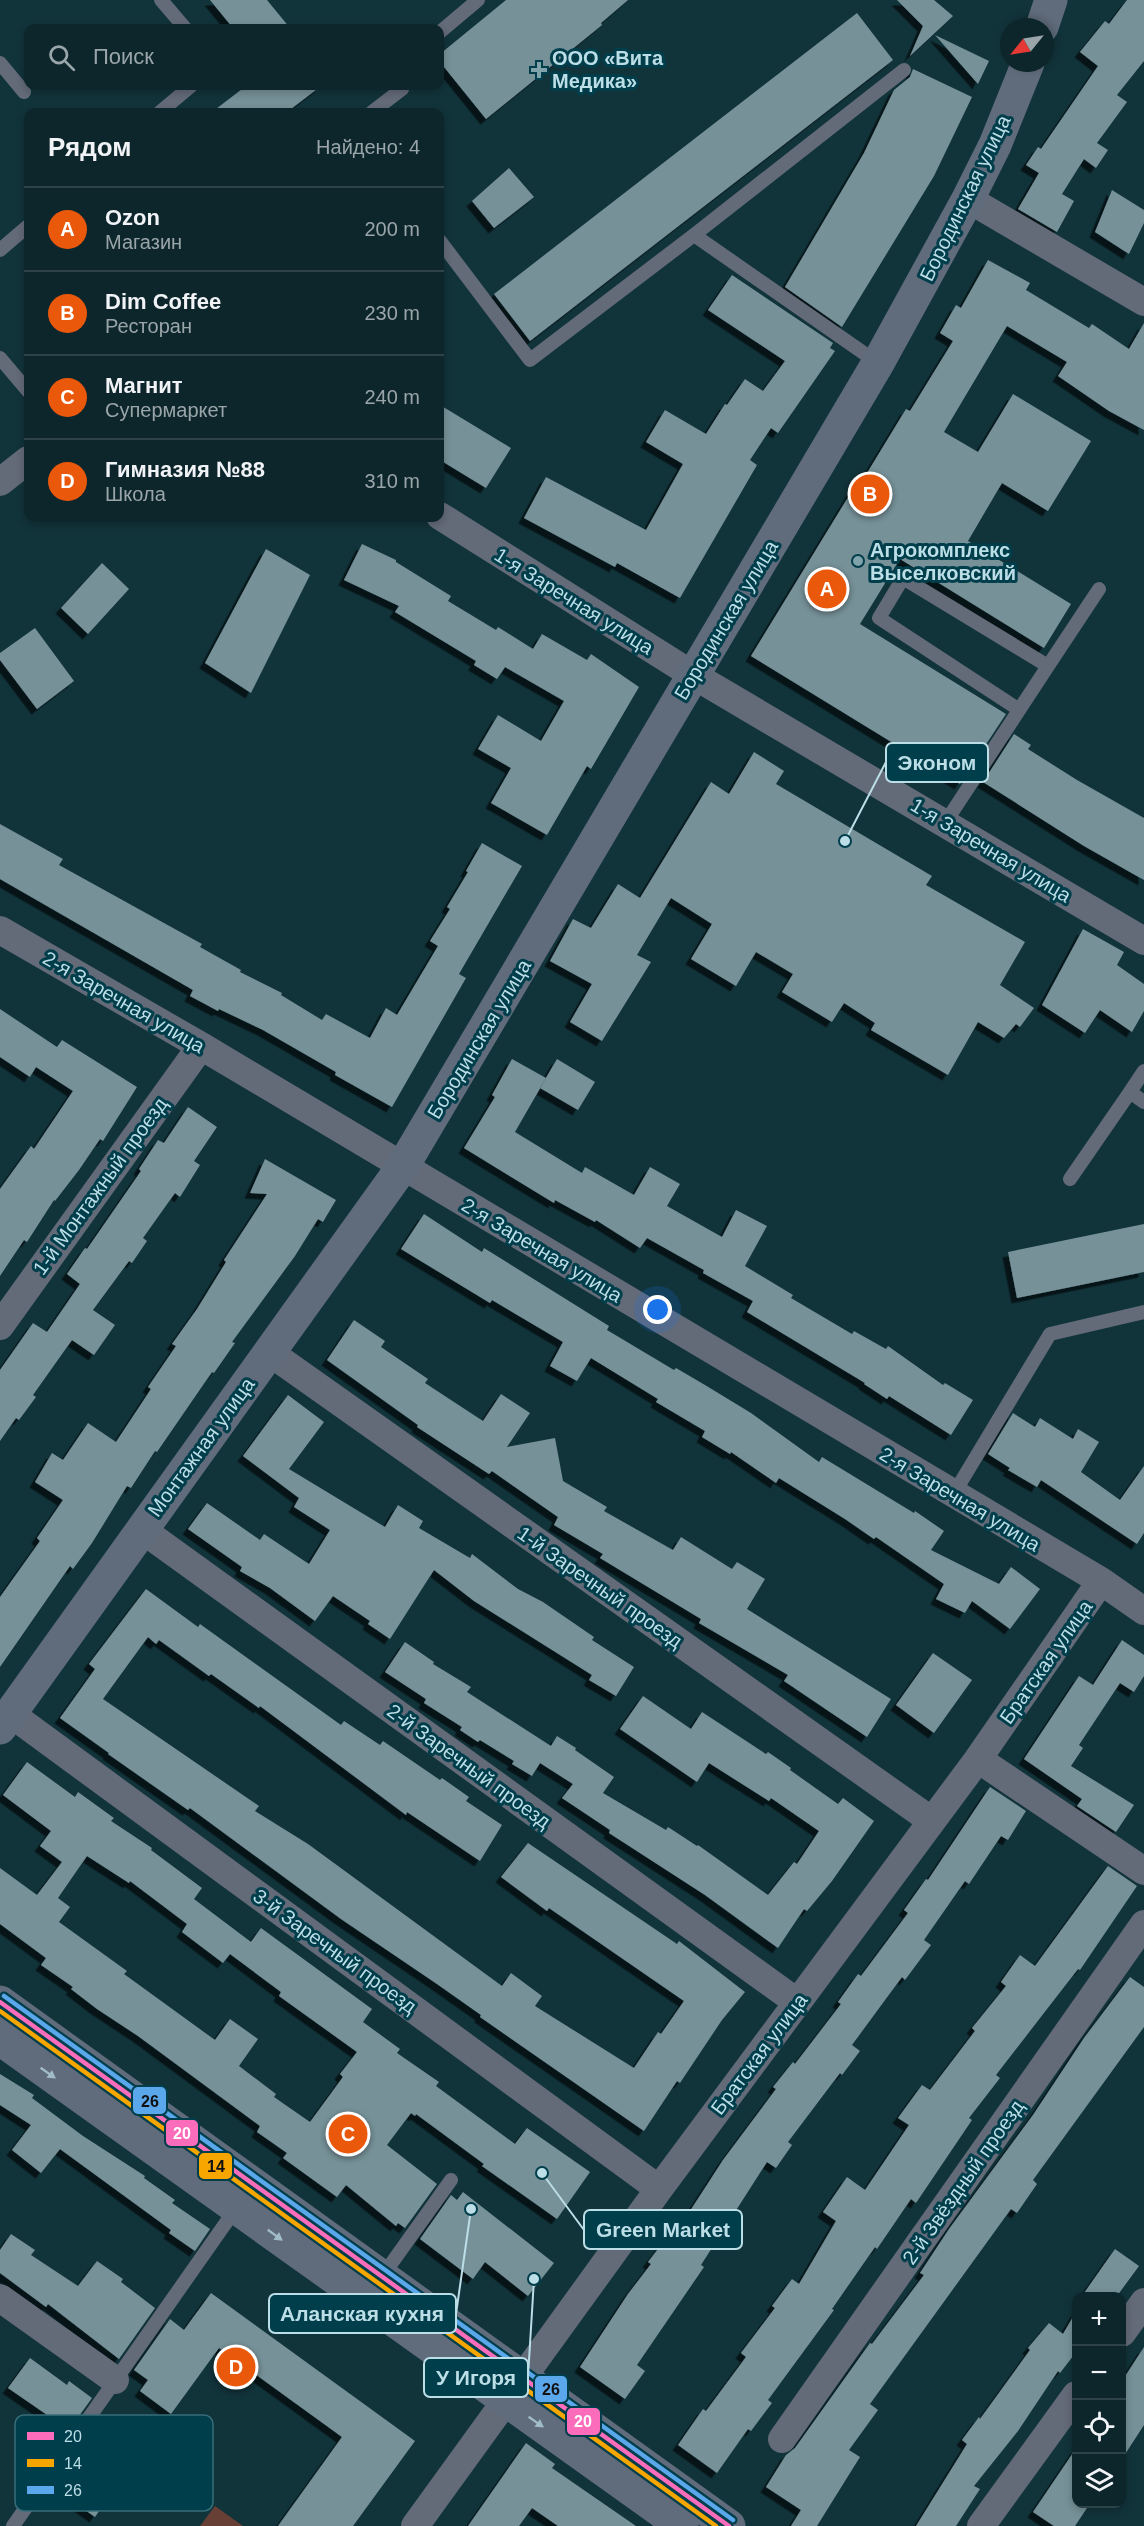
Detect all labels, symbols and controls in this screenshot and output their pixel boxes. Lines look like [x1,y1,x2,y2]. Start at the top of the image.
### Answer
north arrow [1000,18,1054,72]
search box [24,24,444,90]
icon: search [45,41,78,74]
text: Поиск [93,44,154,69]
place label: ООО «Вита Медика» [552,47,664,92]
marker: ООО «Вита Медика» [530,61,548,79]
street label: Бородинская улица [915,111,1015,284]
text: Рядом [48,132,131,162]
text: Найдено: 4 [316,136,420,158]
text: Ozon [105,205,160,230]
text: A [60,218,75,240]
text: 200 m [364,218,420,240]
text: Магазин [105,231,182,253]
text: Dim Coffee [105,289,221,314]
text: B [60,302,75,324]
text: 230 m [364,302,420,324]
text: Ресторан [105,315,192,337]
text: Магнит [105,373,183,398]
text: C [60,386,75,408]
text: 240 m [364,386,420,408]
text: Супермаркет [105,399,227,421]
text: Гимназия №88 [105,457,265,482]
text: D [60,470,75,492]
text: 310 m [364,470,420,492]
pin: B [850,472,890,516]
text: Школа [105,483,166,505]
street label: Бородинская улица [670,536,783,704]
place label: Агрокомплекс Выселковский [870,539,1016,584]
street label: 1-я Заречная улица [491,543,658,659]
marker: Агрокомплекс Выселковский [851,554,865,568]
pin: A [808,566,846,612]
callout: Эконом [886,743,988,782]
text: Эконом [898,751,976,774]
street label: 1-я Заречная улица [907,793,1076,907]
street label: 2-я Заречная улица [39,947,209,1058]
street label: Бородинская улица [423,955,536,1123]
street label: 1-й Монтажный проезд [28,1093,172,1279]
street label: 2-я Заречная улица [458,1193,627,1307]
your location [643,1295,672,1324]
street label: Монтажная улица [143,1373,259,1521]
street label: 2-я Заречная улица [876,1442,1045,1556]
street label: 1-й Заречный проезд [513,1522,687,1652]
street label: Братская улица [995,1595,1097,1728]
street label: 2-й Заречный проезд [383,1699,555,1833]
street label: 3-й Заречный проезд [249,1884,421,2018]
street label: Братская улица [706,1989,812,2119]
one-way arrow [39,2067,55,2079]
line badge: 26 [132,2086,167,2115]
text: 26 [141,2093,159,2110]
street label: 2-й Звёздный проезд [898,2096,1028,2268]
pin: C [328,2112,368,2156]
line badge: 20 [165,2119,199,2147]
text: 20 [173,2125,191,2142]
line badge: 14 [198,2152,233,2180]
text: 14 [207,2158,225,2175]
callout: Green Market [584,2210,742,2249]
text: Green Market [596,2218,730,2241]
one-way arrow [267,2229,283,2241]
map controls [1072,2292,1126,2508]
button: + [1072,2292,1126,2346]
callout: Аланская кухня [269,2294,456,2333]
text: Аланская кухня [280,2302,444,2325]
pin: D [216,2344,256,2390]
button: − [1072,2346,1126,2400]
callout: У Игоря [424,2358,528,2397]
text: У Игоря [436,2366,516,2389]
line badge: 26 [534,2375,568,2403]
text: 26 [542,2381,560,2398]
button: locate [1072,2400,1126,2454]
line badge: 20 [566,2407,601,2436]
text: 20 [574,2413,592,2430]
legend [15,2415,213,2511]
one-way arrow [528,2416,544,2427]
text: 20 [64,2428,82,2445]
button: layers [1072,2454,1126,2508]
text: 14 [64,2455,82,2472]
text: 26 [64,2482,82,2499]

